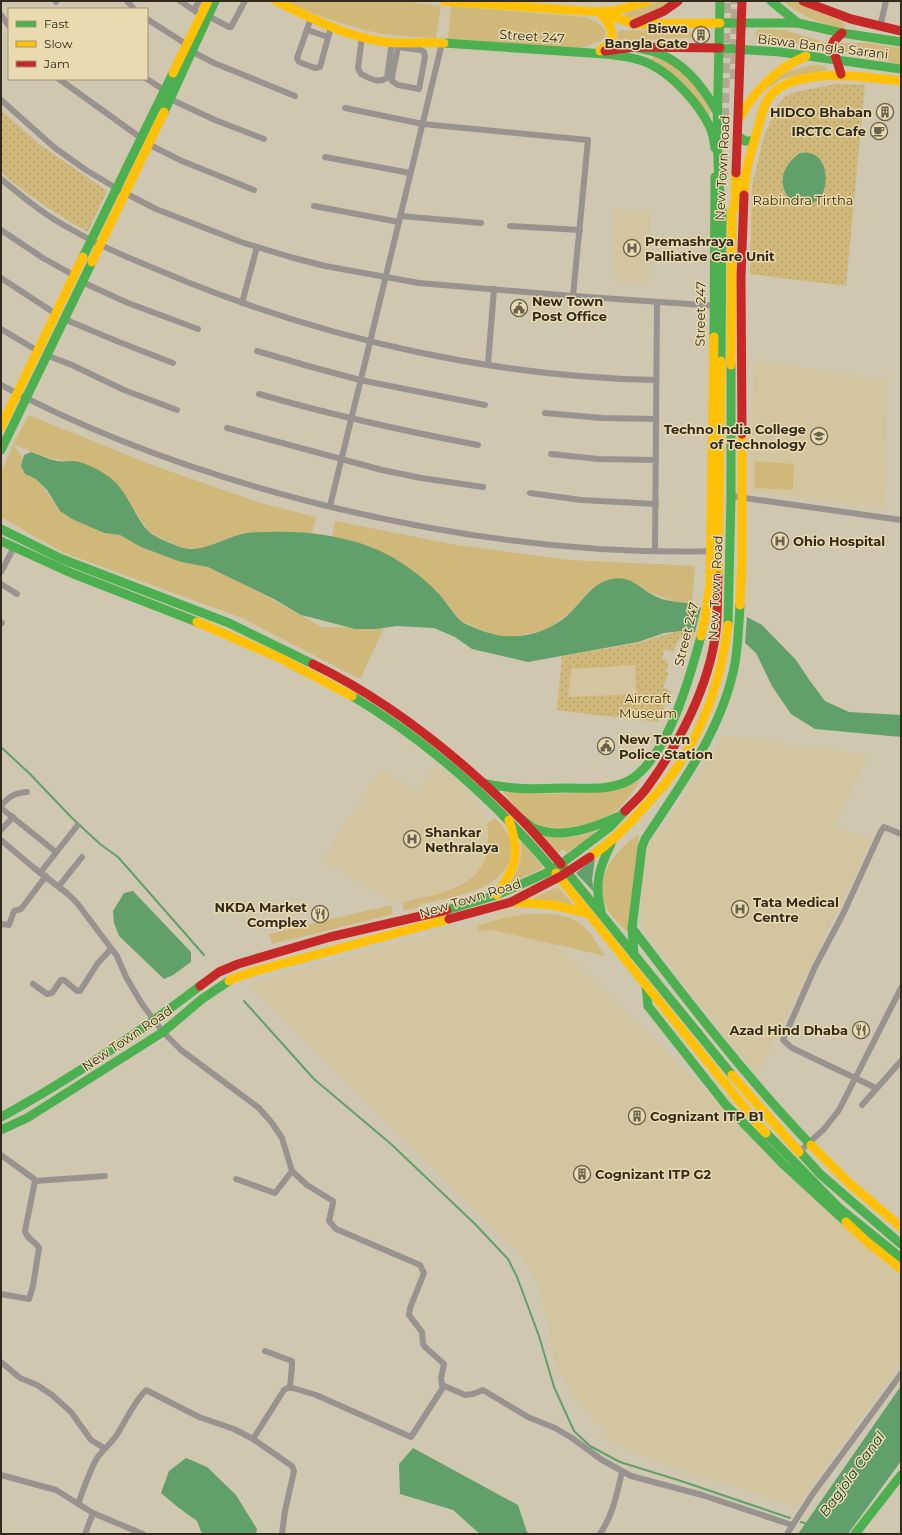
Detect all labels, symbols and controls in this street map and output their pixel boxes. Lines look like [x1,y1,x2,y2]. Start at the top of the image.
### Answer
legend [8,8,148,80]
text: Fast [44,16,69,31]
place label: Biswa Bangla Gate [605,20,688,51]
building icon: Biswa Bangla Gate [691,25,711,45]
street label: Street 247 [499,26,566,46]
street label: Biswa Bangla Sarani [757,30,889,62]
text: Slow [44,36,73,51]
text: Jam [43,56,70,71]
building icon: HIDCO Bhaban [875,102,895,122]
place label: HIDCO Bhaban [770,104,872,120]
street label: New Town Road [711,115,733,221]
cafe icon: IRCTC Cafe [869,121,889,141]
place label: IRCTC Cafe [791,123,866,139]
park label: Rabindra Tirtha [753,192,853,208]
place label: Premashraya Palliative Care Unit [645,233,775,264]
hospital icon: Premashraya Palliative Care Unit [622,238,642,258]
street label: Street 247 [691,281,709,347]
place label: New Town Post Office [532,293,607,324]
public building icon: New Town Post Office [509,298,529,318]
place label: Techno India College of Technology [664,421,806,452]
school or university icon: Techno India College of Technology [809,426,829,446]
hospital icon: Ohio Hospital [770,531,790,551]
place label: Ohio Hospital [793,533,885,549]
street label: New Town Road [704,535,726,641]
street label: Street 247 [670,600,702,668]
park label: Aircraft Museum [619,690,677,721]
place label: New Town Police Station [619,731,713,762]
public building icon: New Town Police Station [596,736,616,756]
place label: Shankar Nethralaya [425,824,499,855]
hospital icon: Shankar Nethralaya [402,829,422,849]
street label: New Town Road [417,875,523,921]
place label: Tata Medical Centre [753,894,839,925]
place label: NKDA Market Complex [215,899,307,930]
hospital icon: Tata Medical Centre [730,899,750,919]
restaurant icon: NKDA Market Complex [310,904,330,924]
street label: New Town Road [79,1002,175,1074]
restaurant icon: Azad Hind Dhaba [851,1020,871,1040]
place label: Azad Hind Dhaba [729,1022,848,1038]
building icon: Cognizant ITP B1 [627,1106,647,1126]
place label: Cognizant ITP B1 [650,1108,764,1124]
building icon: Cognizant ITP G2 [572,1164,592,1184]
place label: Cognizant ITP G2 [595,1166,712,1182]
water label: Bagjola Canal [815,1428,889,1520]

